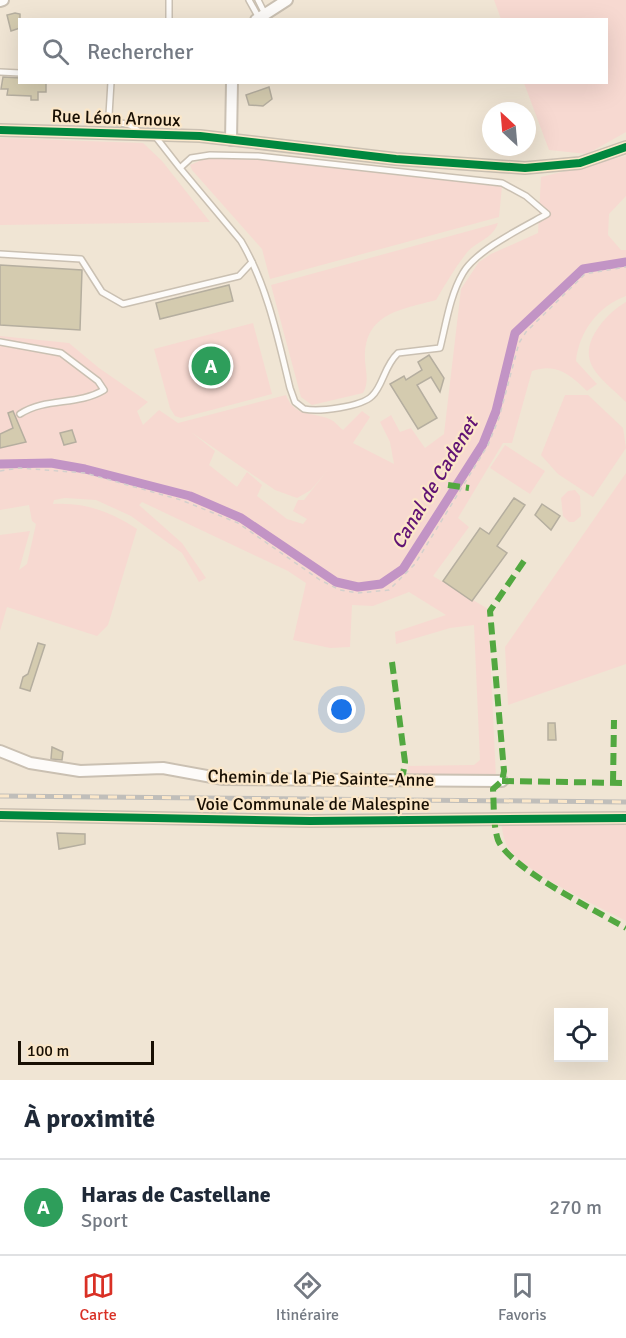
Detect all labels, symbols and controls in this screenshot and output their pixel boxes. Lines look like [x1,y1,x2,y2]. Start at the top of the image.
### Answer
search box [18,18,608,84]
icon: search [39,35,72,68]
text: Rechercher [87,38,193,65]
north arrow [482,102,536,156]
street label: Rue Léon Arnoux [51,105,182,131]
pin: A [192,344,230,388]
water label: Canal de Cadenet [385,411,485,554]
your location [327,695,356,724]
street label: Chemin de la Pie Sainte-Anne [208,765,434,791]
street label: Voie Communale de Malespine [196,793,430,815]
map controls [554,1008,608,1062]
button: locate [554,1008,608,1062]
scale bar [18,1038,154,1066]
text: 100 m [27,1041,69,1061]
text: À proximité [24,1103,155,1135]
text: Haras de Castellane [81,1181,271,1208]
text: A [37,1195,50,1220]
text: 270 m [549,1195,602,1220]
text: Sport [81,1208,128,1233]
tab: Carte [79,1269,117,1325]
tab: Itinéraire [276,1269,339,1325]
tab: Favoris [498,1269,547,1325]

